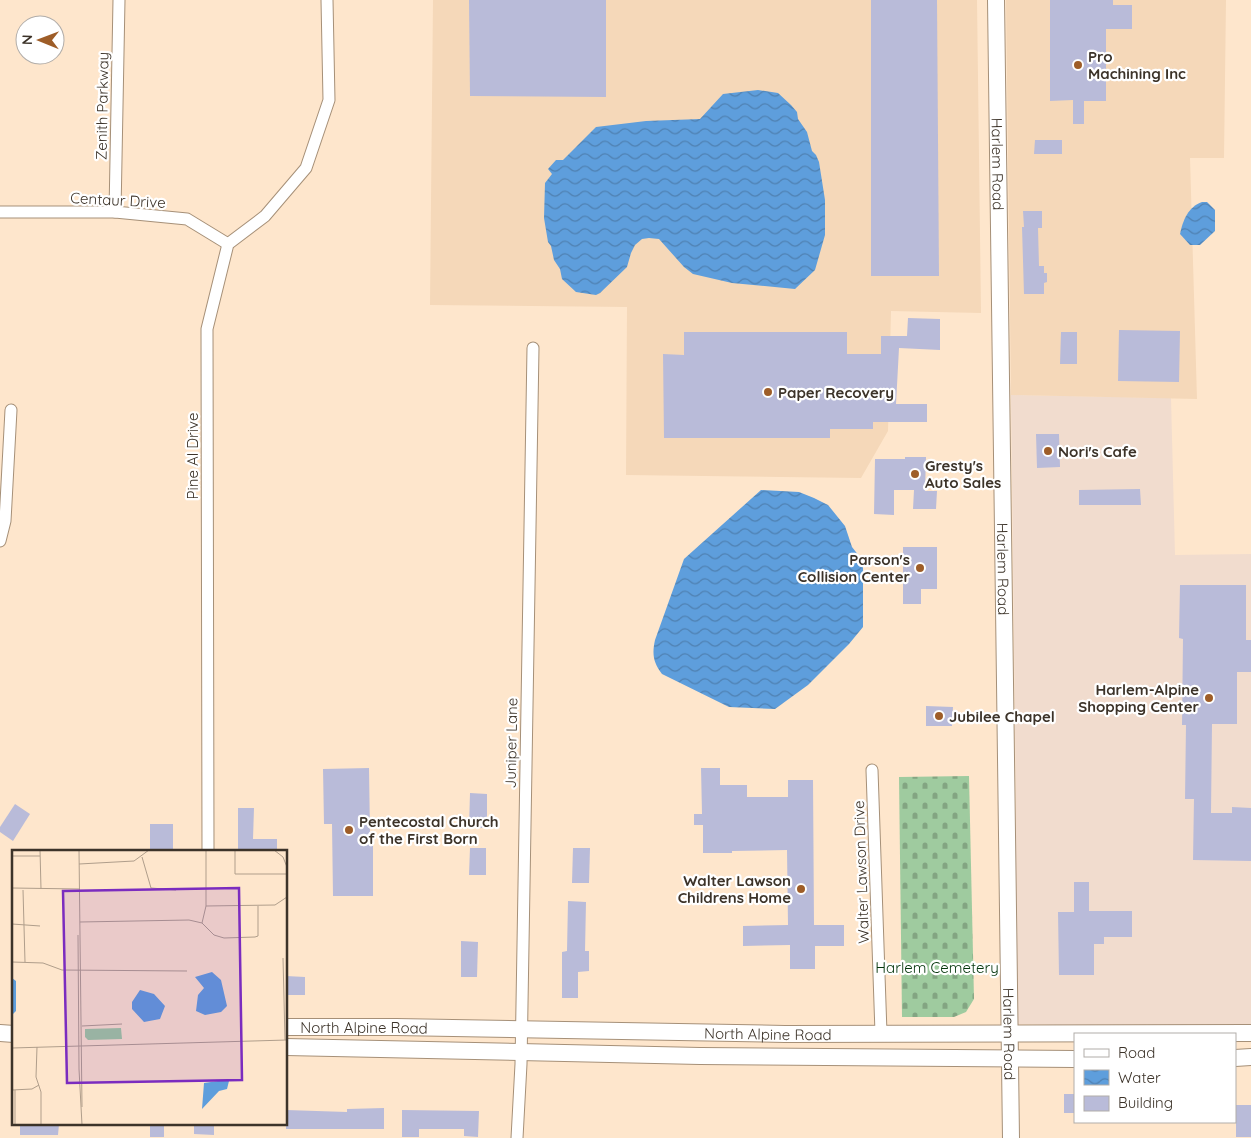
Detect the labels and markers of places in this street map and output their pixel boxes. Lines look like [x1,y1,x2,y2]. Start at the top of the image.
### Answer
place label: Pro Machining Inc [1088,47,1186,83]
marker: Pro Machining Inc [1072,59,1084,71]
place label: Paper Recovery [778,383,894,402]
marker: Paper Recovery [762,386,774,398]
place label: Nori's Cafe [1058,442,1137,461]
marker: Nori's Cafe [1042,445,1054,457]
place label: Gresty's Auto Sales [925,456,1001,492]
marker: Gresty's Auto Sales [909,468,921,480]
place label: Parson's Collision Center [798,550,910,586]
marker: Parson's Collision Center [914,562,926,574]
place label: Harlem-Alpine Shopping Center [1078,680,1199,716]
marker: Harlem-Alpine Shopping Center [1203,692,1215,704]
place label: Jubilee Chapel [949,707,1055,726]
marker: Jubilee Chapel [933,710,945,722]
place label: Pentecostal Church of the First Born [359,812,499,848]
marker: Pentecostal Church of the First Born [343,824,355,836]
place label: Walter Lawson Childrens Home [678,871,791,907]
marker: Walter Lawson Childrens Home [795,883,807,895]

